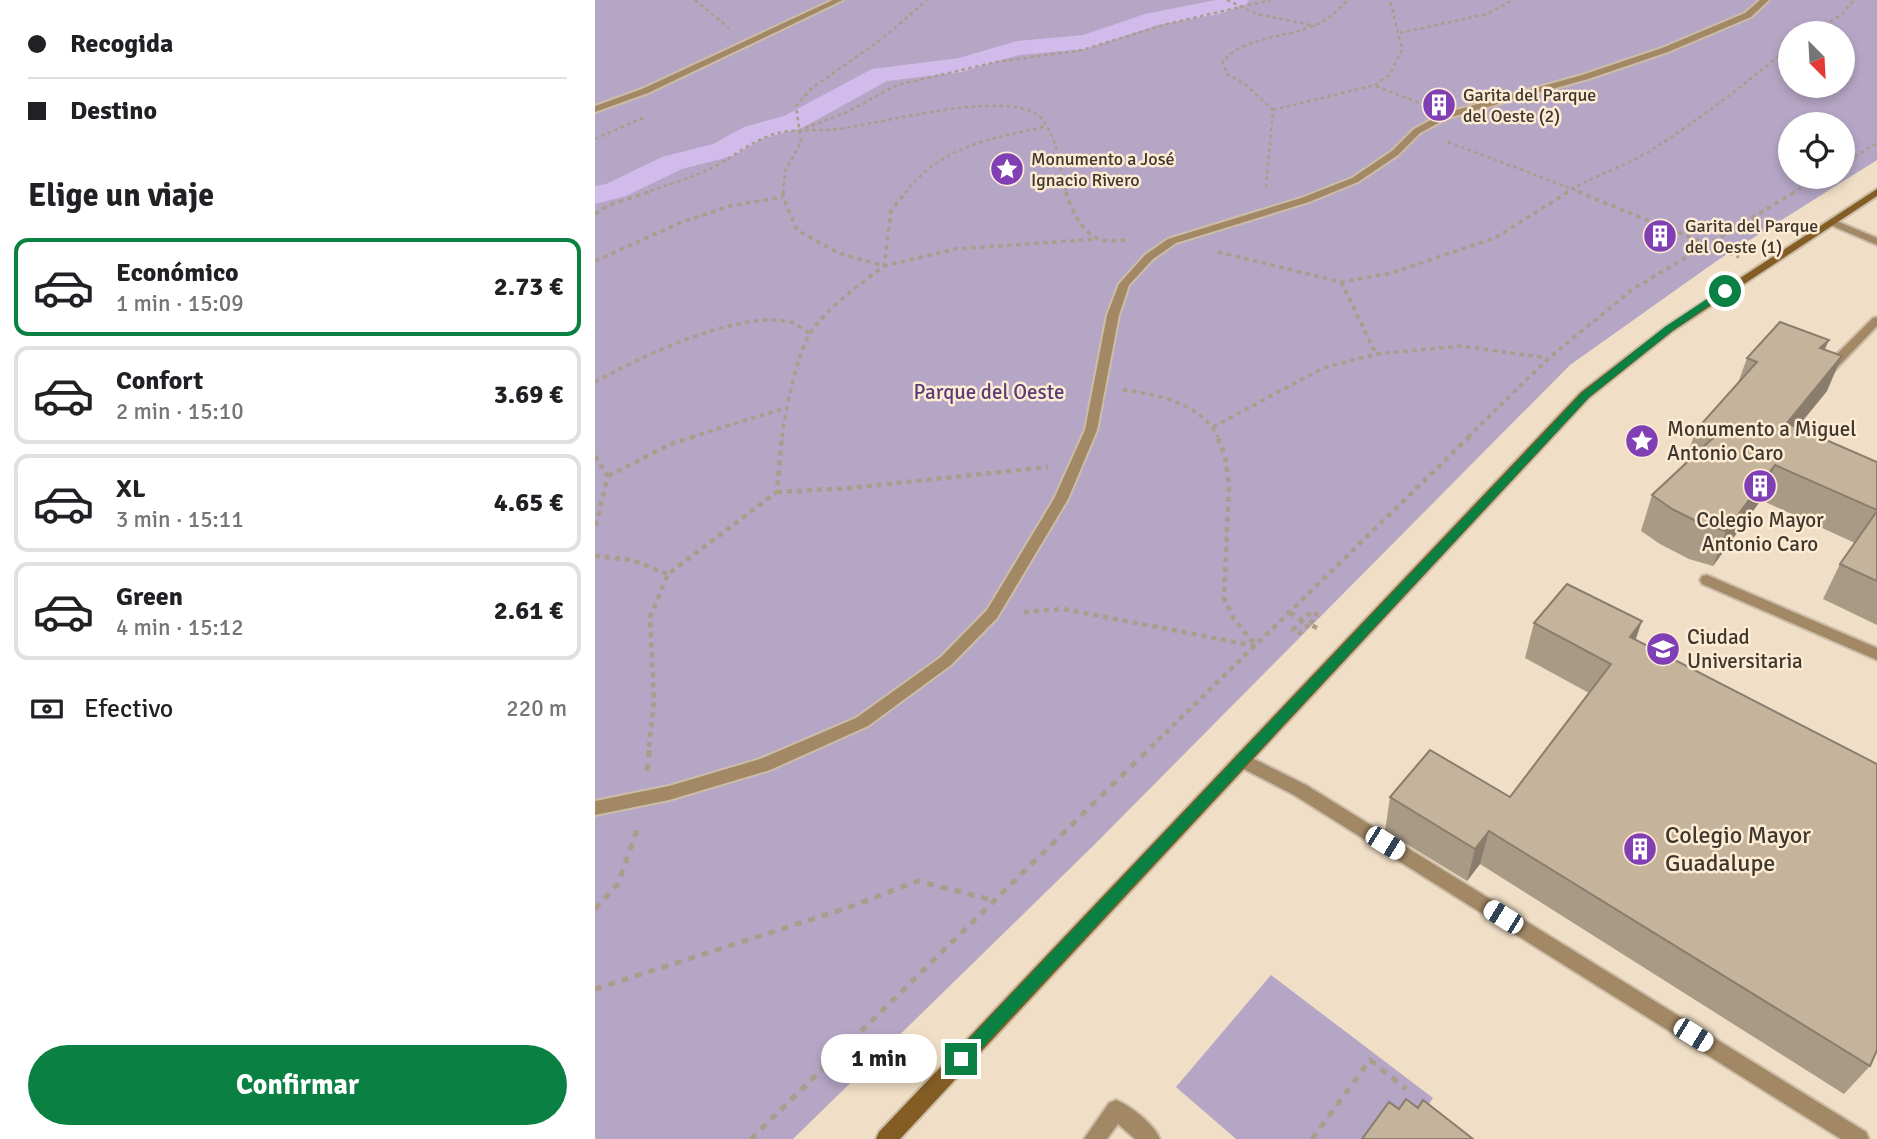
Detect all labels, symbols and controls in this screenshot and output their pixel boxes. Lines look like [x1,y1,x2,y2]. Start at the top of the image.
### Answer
north arrow [1778,21,1855,98]
map controls [1778,21,1855,189]
text: Recogida [70,28,173,60]
place label: Garita del Parque del Oeste (2) [1463,84,1596,127]
building icon: Garita del Parque del Oeste (2) [1420,86,1458,124]
text: Destino [70,95,157,127]
button: locate [1778,112,1855,189]
place label: Monumento a José Ignacio Rivero [1031,148,1175,191]
place icon: Monumento a José Ignacio Rivero [988,150,1026,188]
text: Elige un viaje [28,176,214,215]
place label: Garita del Parque del Oeste (1) [1685,215,1818,258]
building icon: Garita del Parque del Oeste (1) [1641,217,1679,255]
icon: car [32,256,95,319]
text: Económico [116,257,239,289]
text: 2.73 € [494,271,563,303]
route start [1709,275,1741,307]
text: 1 min · 15:09 [116,289,244,318]
icon: car [32,364,95,427]
text: Confort [116,365,203,397]
text: 3.69 € [494,379,563,411]
park label: Parque del Oeste [914,379,1064,405]
text: 2 min · 15:10 [116,397,244,426]
place label: Monumento a Miguel Antonio Caro [1667,416,1856,466]
place icon: Monumento a Miguel Antonio Caro [1623,422,1661,460]
building icon: Colegio Mayor Antonio Caro [1741,467,1779,505]
icon: car [32,472,95,535]
text: XL [116,473,146,505]
text: 4.65 € [494,487,563,519]
text: 3 min · 15:11 [116,505,244,534]
place label: Colegio Mayor Antonio Caro [1696,507,1824,557]
icon: car [32,580,95,643]
text: Green [116,581,183,613]
text: 2.61 € [494,595,563,627]
text: 4 min · 15:12 [116,613,244,642]
place label: Ciudad Universitaria [1687,624,1803,674]
school or university icon: Ciudad Universitaria [1644,630,1682,668]
icon: cash [28,690,66,728]
text: Efectivo [84,693,173,725]
text: 220 m [506,694,567,723]
place label: Colegio Mayor Guadalupe [1665,820,1811,878]
car [1362,823,1409,863]
building icon: Colegio Mayor Guadalupe [1621,830,1659,868]
car [1480,897,1527,937]
car [1670,1015,1717,1055]
callout: 1 min [821,1034,937,1084]
route end [945,1043,977,1075]
text: 1 min [851,1044,907,1073]
button: Confirmar [28,1045,567,1125]

